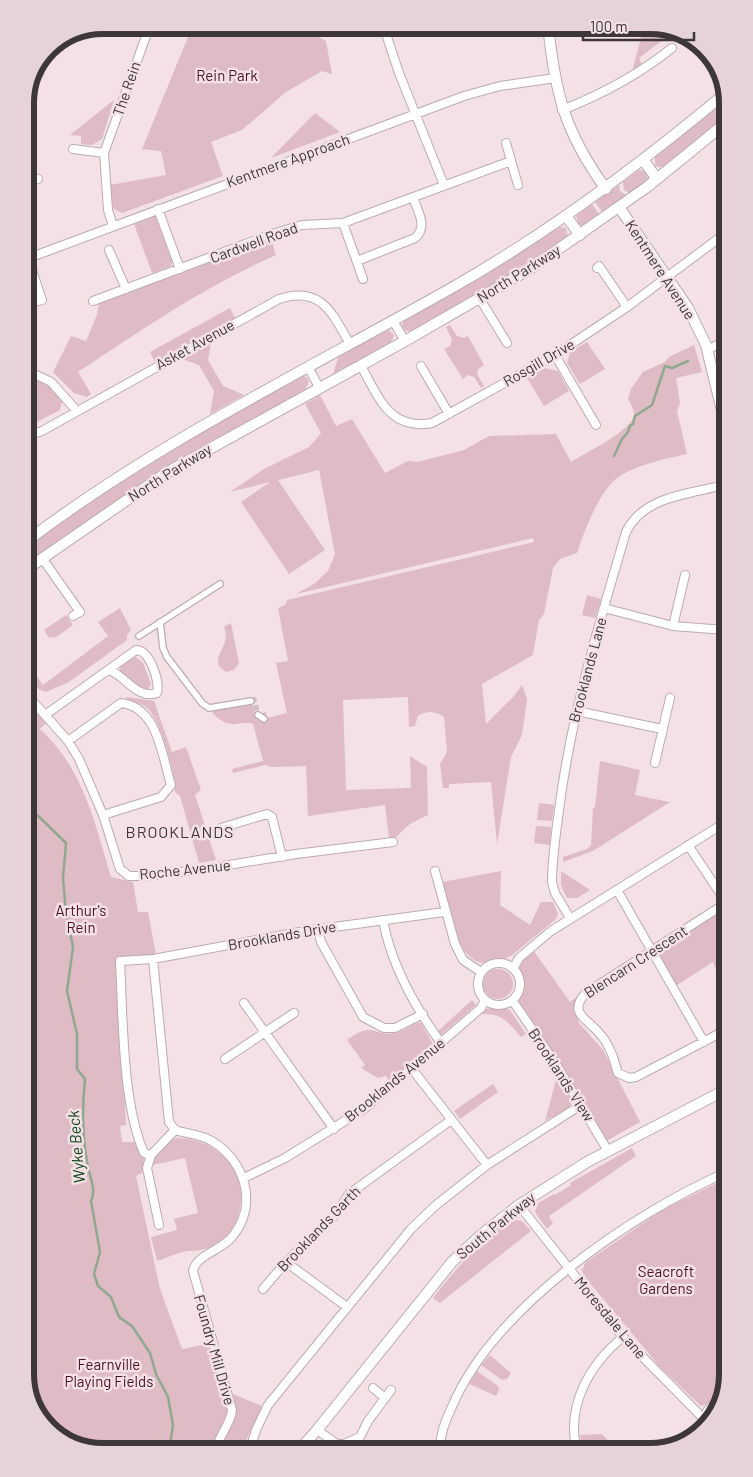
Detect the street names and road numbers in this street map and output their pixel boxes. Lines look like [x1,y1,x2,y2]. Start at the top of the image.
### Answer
street label: The Rein [108,59,144,118]
street label: Kentmere Approach [224,129,352,191]
street label: Kentmere Avenue [622,216,700,323]
street label: Cardwell Road [207,218,300,266]
street label: North Parkway [473,240,564,306]
street label: Asket Avenue [152,315,237,373]
street label: Rosgill Drive [499,334,578,390]
street label: North Parkway [124,439,215,505]
street label: Brooklands Lane [564,615,610,724]
street label: Roche Avenue [138,855,231,883]
street label: Brooklands Drive [226,917,337,953]
street label: Blencarn Crescent [580,921,691,1001]
street label: Brooklands View [525,1025,599,1125]
street label: Brooklands Avenue [341,1033,448,1125]
street label: Brooklands Garth [273,1182,364,1275]
street label: South Parkway [452,1188,538,1262]
street label: Moresdale Lane [571,1273,650,1362]
street label: Foundry Mill Drive [191,1292,239,1407]

